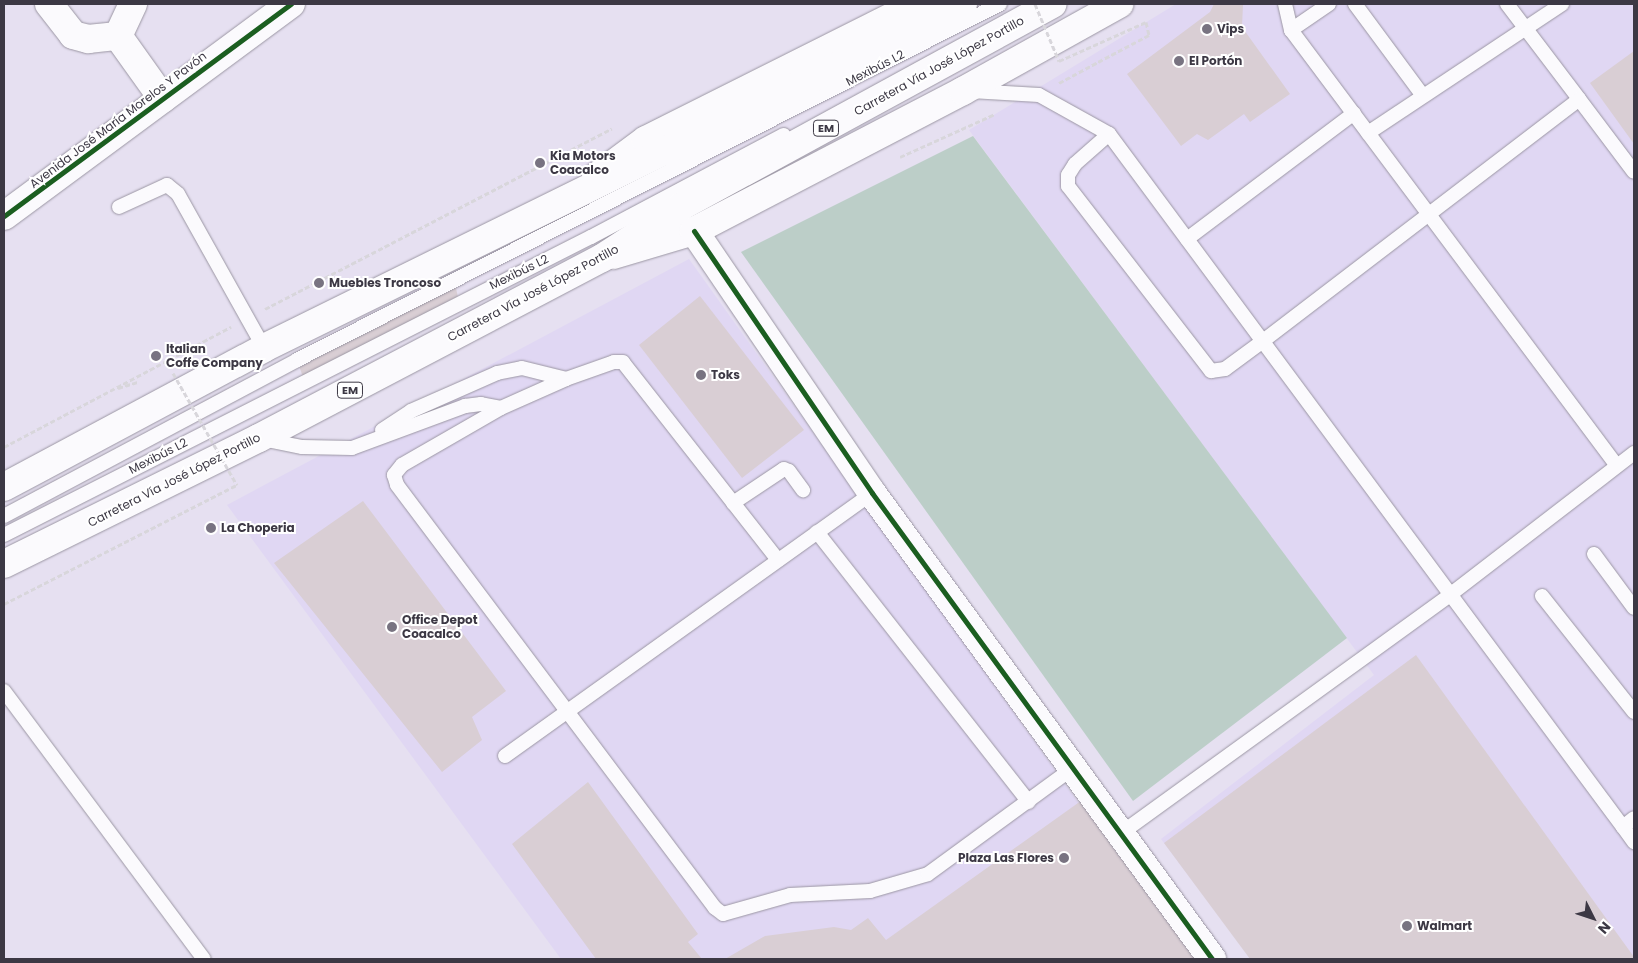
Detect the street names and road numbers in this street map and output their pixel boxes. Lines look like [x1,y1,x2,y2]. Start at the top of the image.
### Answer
street label: Carretera Vía José López Portillo [852,13,1026,119]
street label: Mexibús L2 [843,47,907,89]
street label: Avenida José María Morelos Y Pavón [27,49,209,191]
road number: EM [812,120,840,136]
street label: Carretera Vía José López Portillo [445,242,621,344]
street label: Mexibús L2 [487,252,551,292]
road number: EM [336,382,364,398]
street label: Carretera Vía José López Portillo [85,430,263,530]
street label: Mexibús L2 [126,435,190,477]

